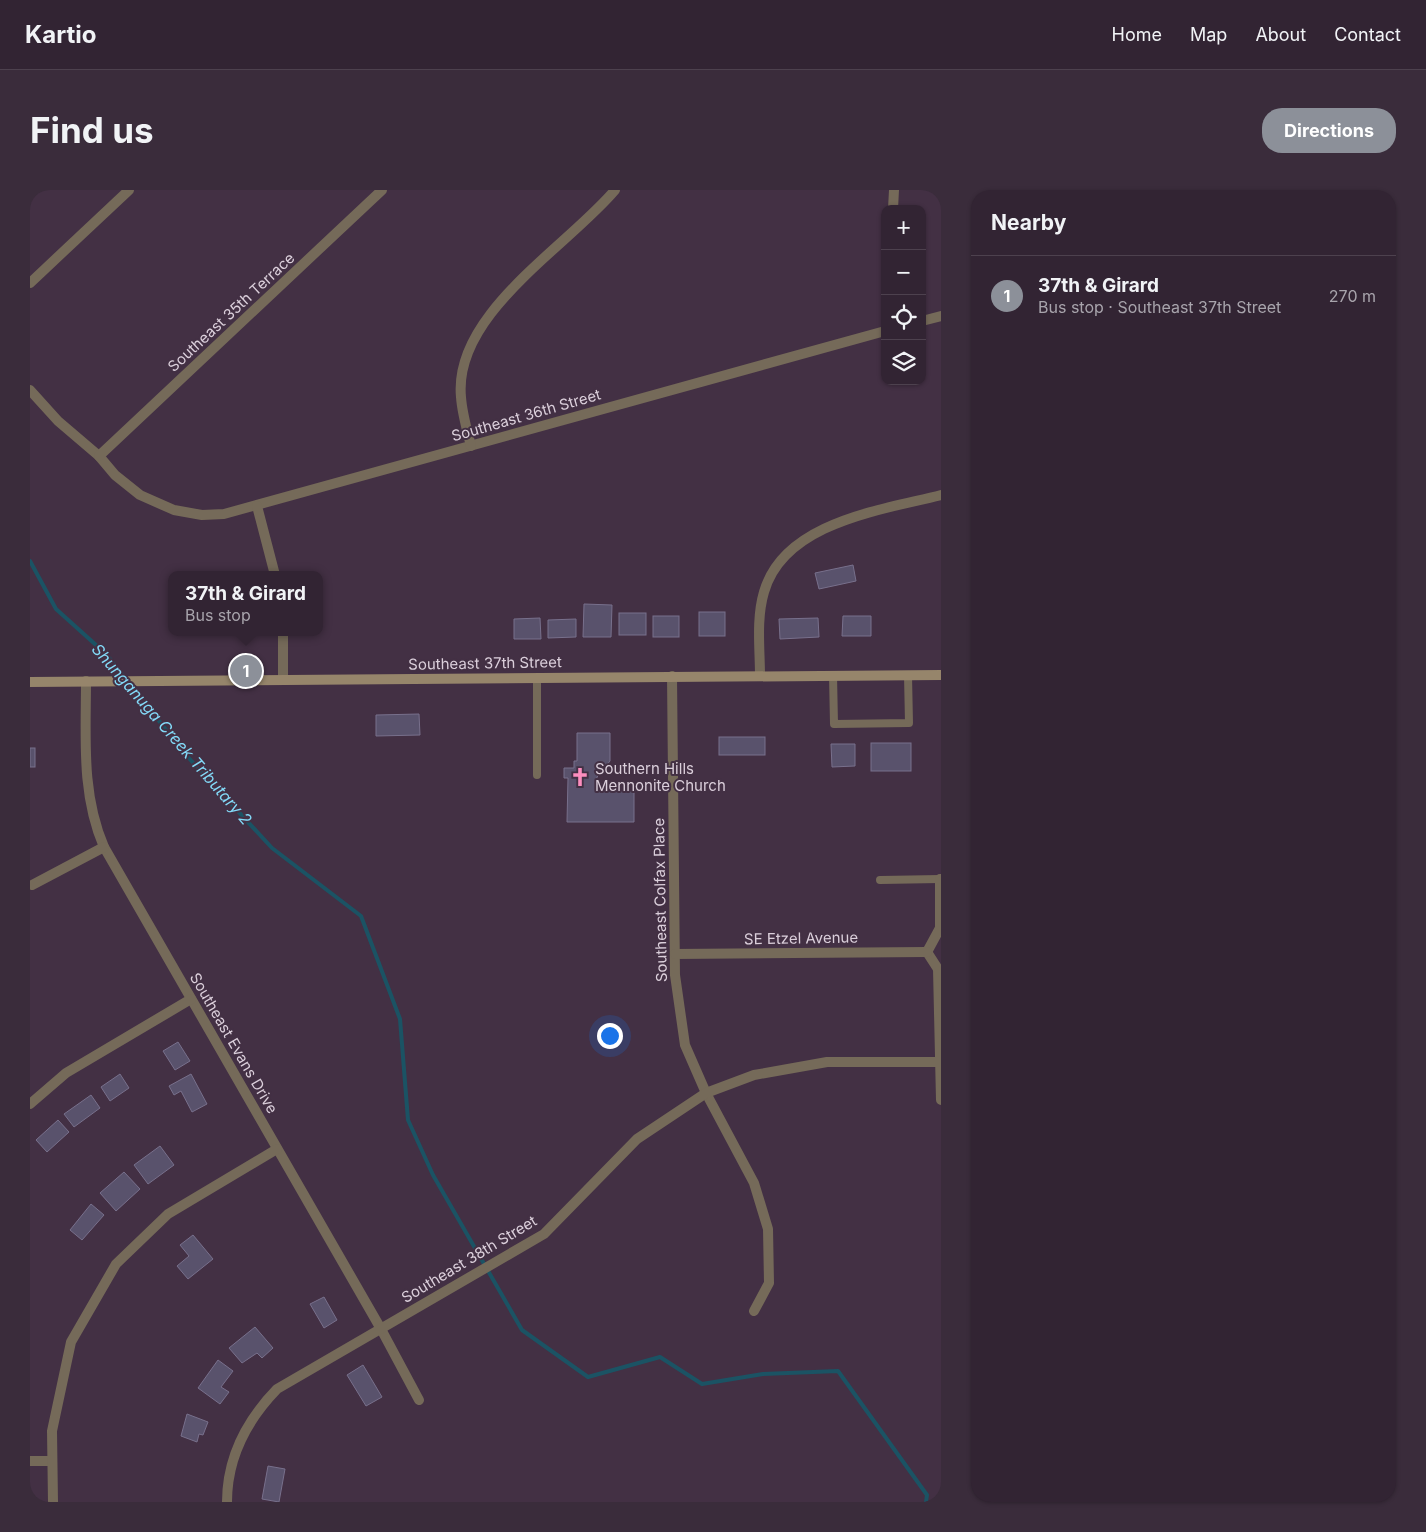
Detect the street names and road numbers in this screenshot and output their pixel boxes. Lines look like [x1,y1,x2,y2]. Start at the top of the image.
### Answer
street label: Southeast 35th Terrace [164,248,298,376]
street label: Southeast 36th Street [449,385,603,445]
street label: Southeast 37th Street [408,652,562,674]
street label: Southeast Colfax Place [649,818,671,982]
street label: SE Etzel Avenue [744,928,858,948]
street label: Southeast Evans Drive [186,969,282,1117]
street label: Southeast 38th Street [398,1211,540,1307]

